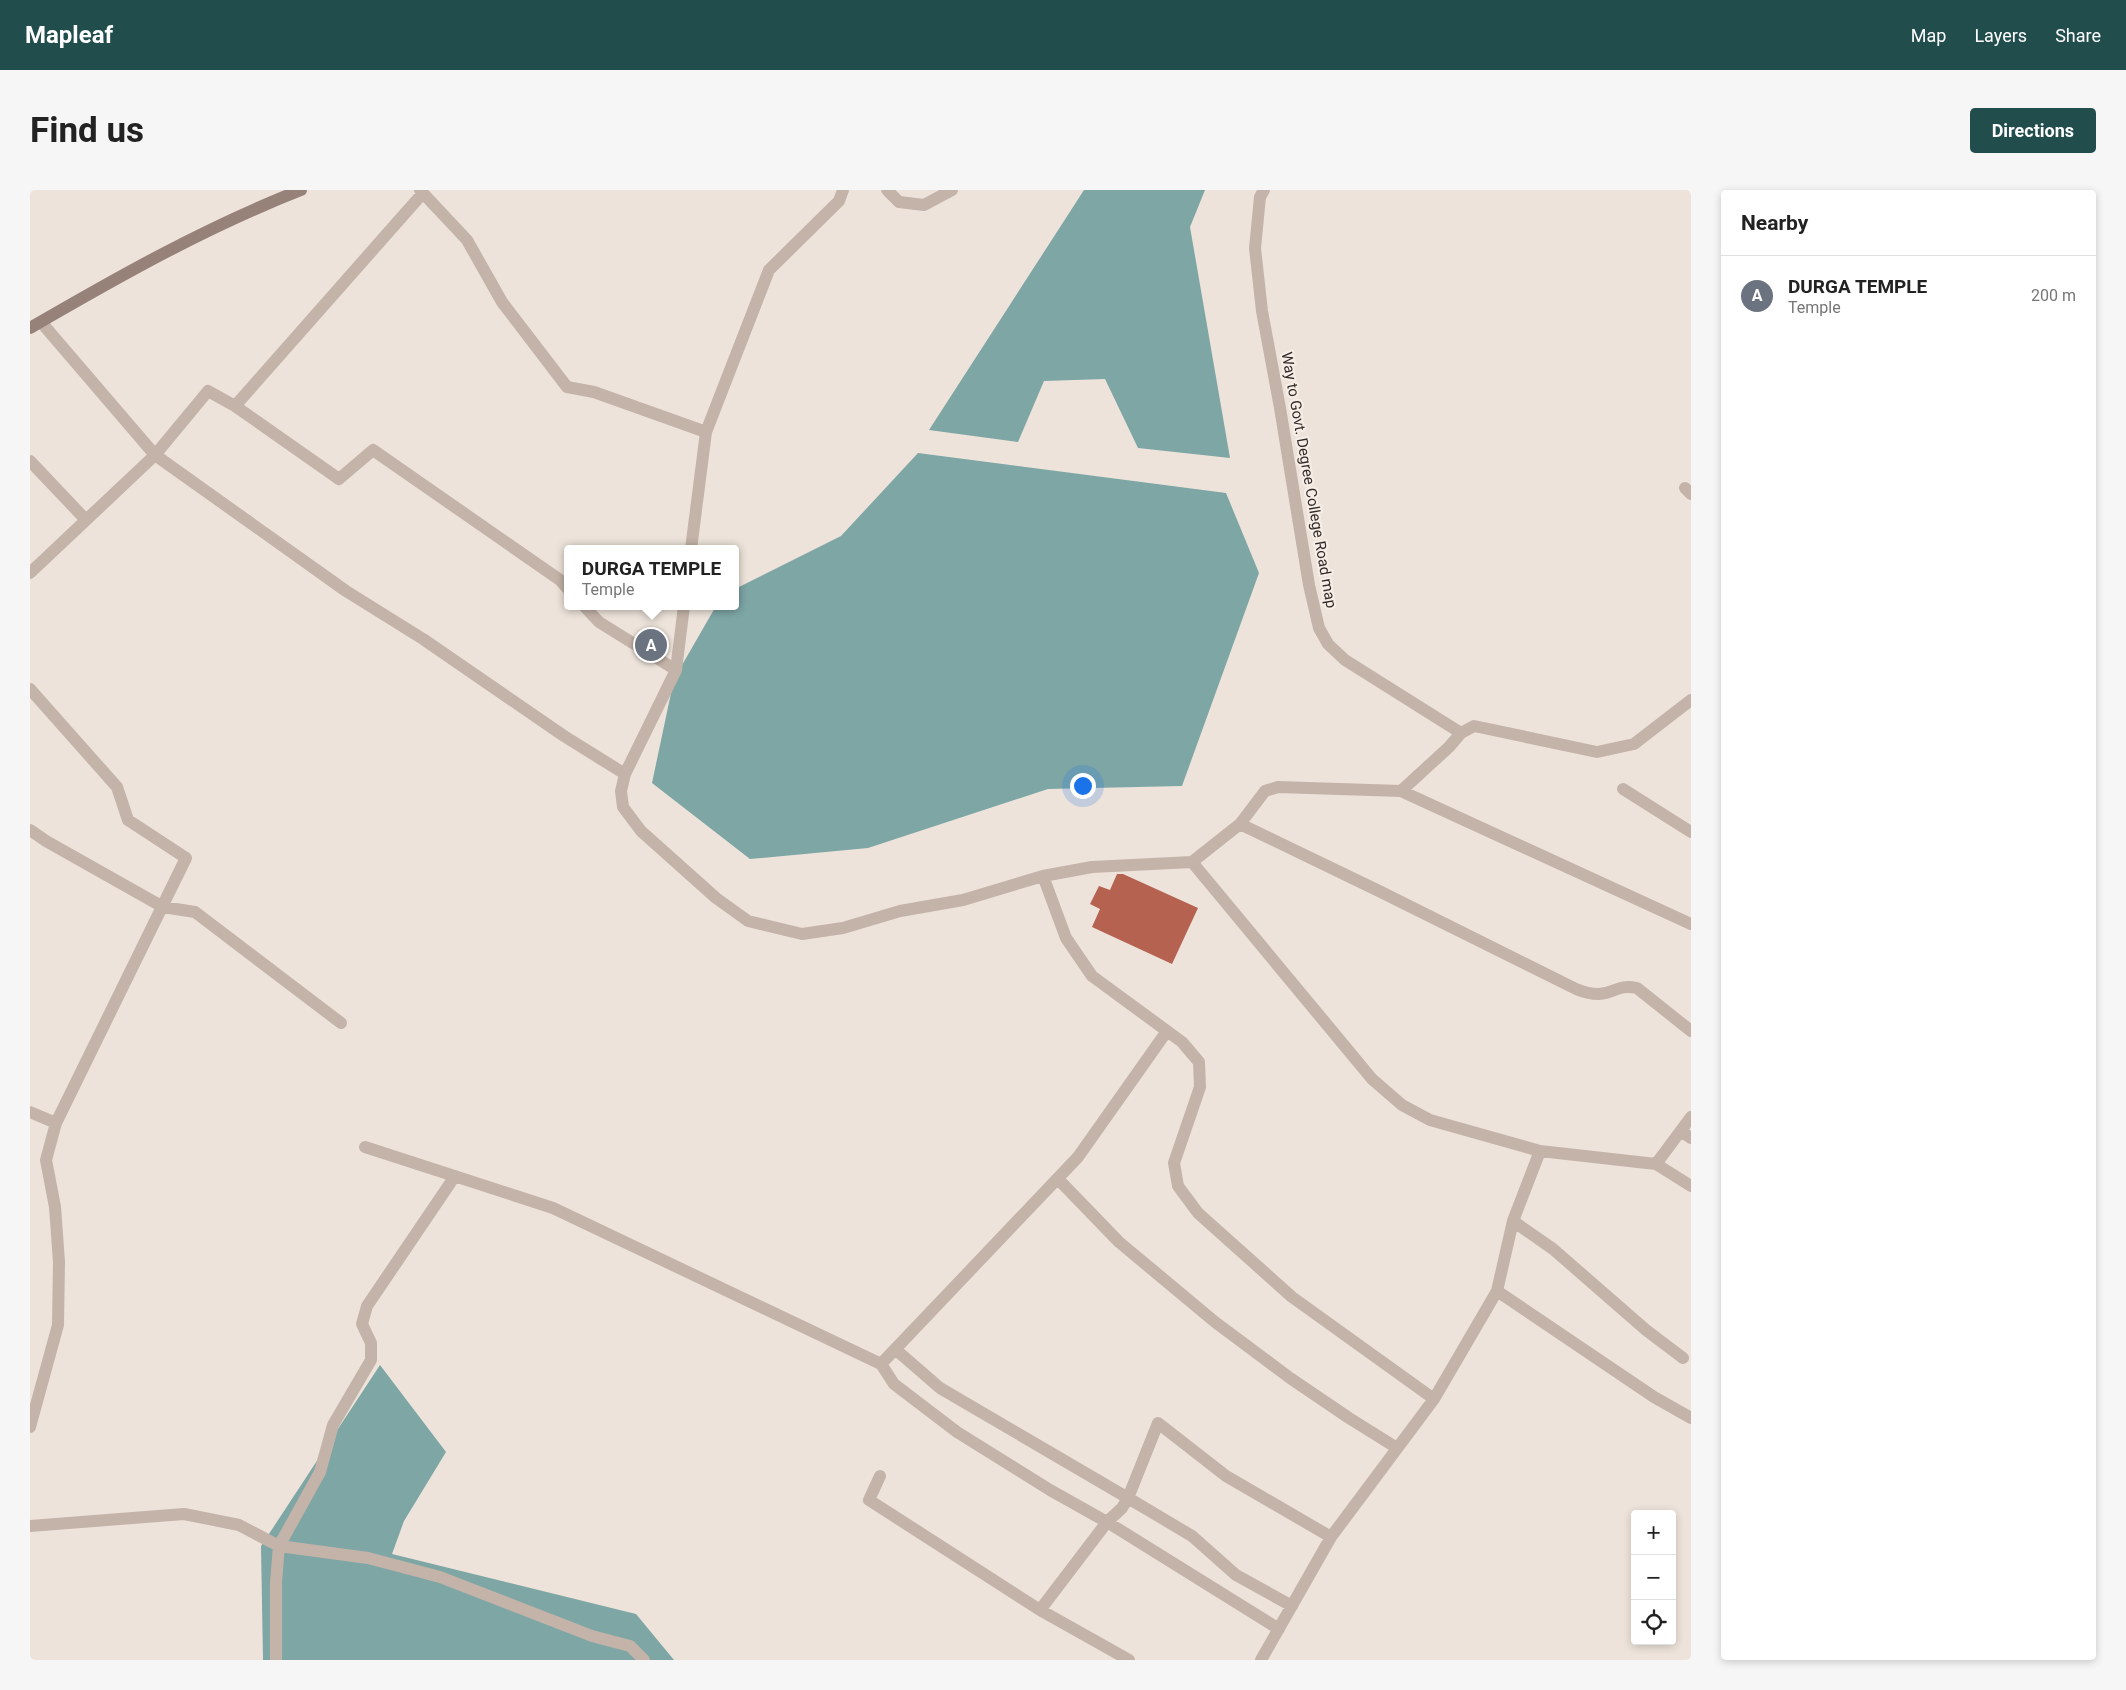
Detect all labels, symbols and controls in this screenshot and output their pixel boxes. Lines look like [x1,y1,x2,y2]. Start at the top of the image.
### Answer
text: Mapleaf [25,21,113,49]
text: Map [1911,25,1946,46]
text: Layers [1974,25,2027,46]
text: Share [2055,25,2101,46]
button: Directions [1970,108,2096,153]
text: Find us [30,110,144,151]
text: Nearby [1741,211,1808,235]
text: DURGA TEMPLE [1788,275,1927,298]
text: A [1752,286,1762,305]
text: 200 m [2031,286,2076,305]
text: Temple [1788,298,1841,317]
street label: Way to Govt. Degree College Road map [1278,351,1340,609]
popup [564,545,739,610]
text: DURGA TEMPLE [582,557,721,580]
text: Temple [582,580,635,599]
pin: A [635,626,667,664]
your location [1070,773,1096,799]
map controls [1631,1510,1676,1645]
button: + [1631,1510,1676,1555]
button: − [1631,1555,1676,1600]
button: locate [1631,1600,1676,1645]

